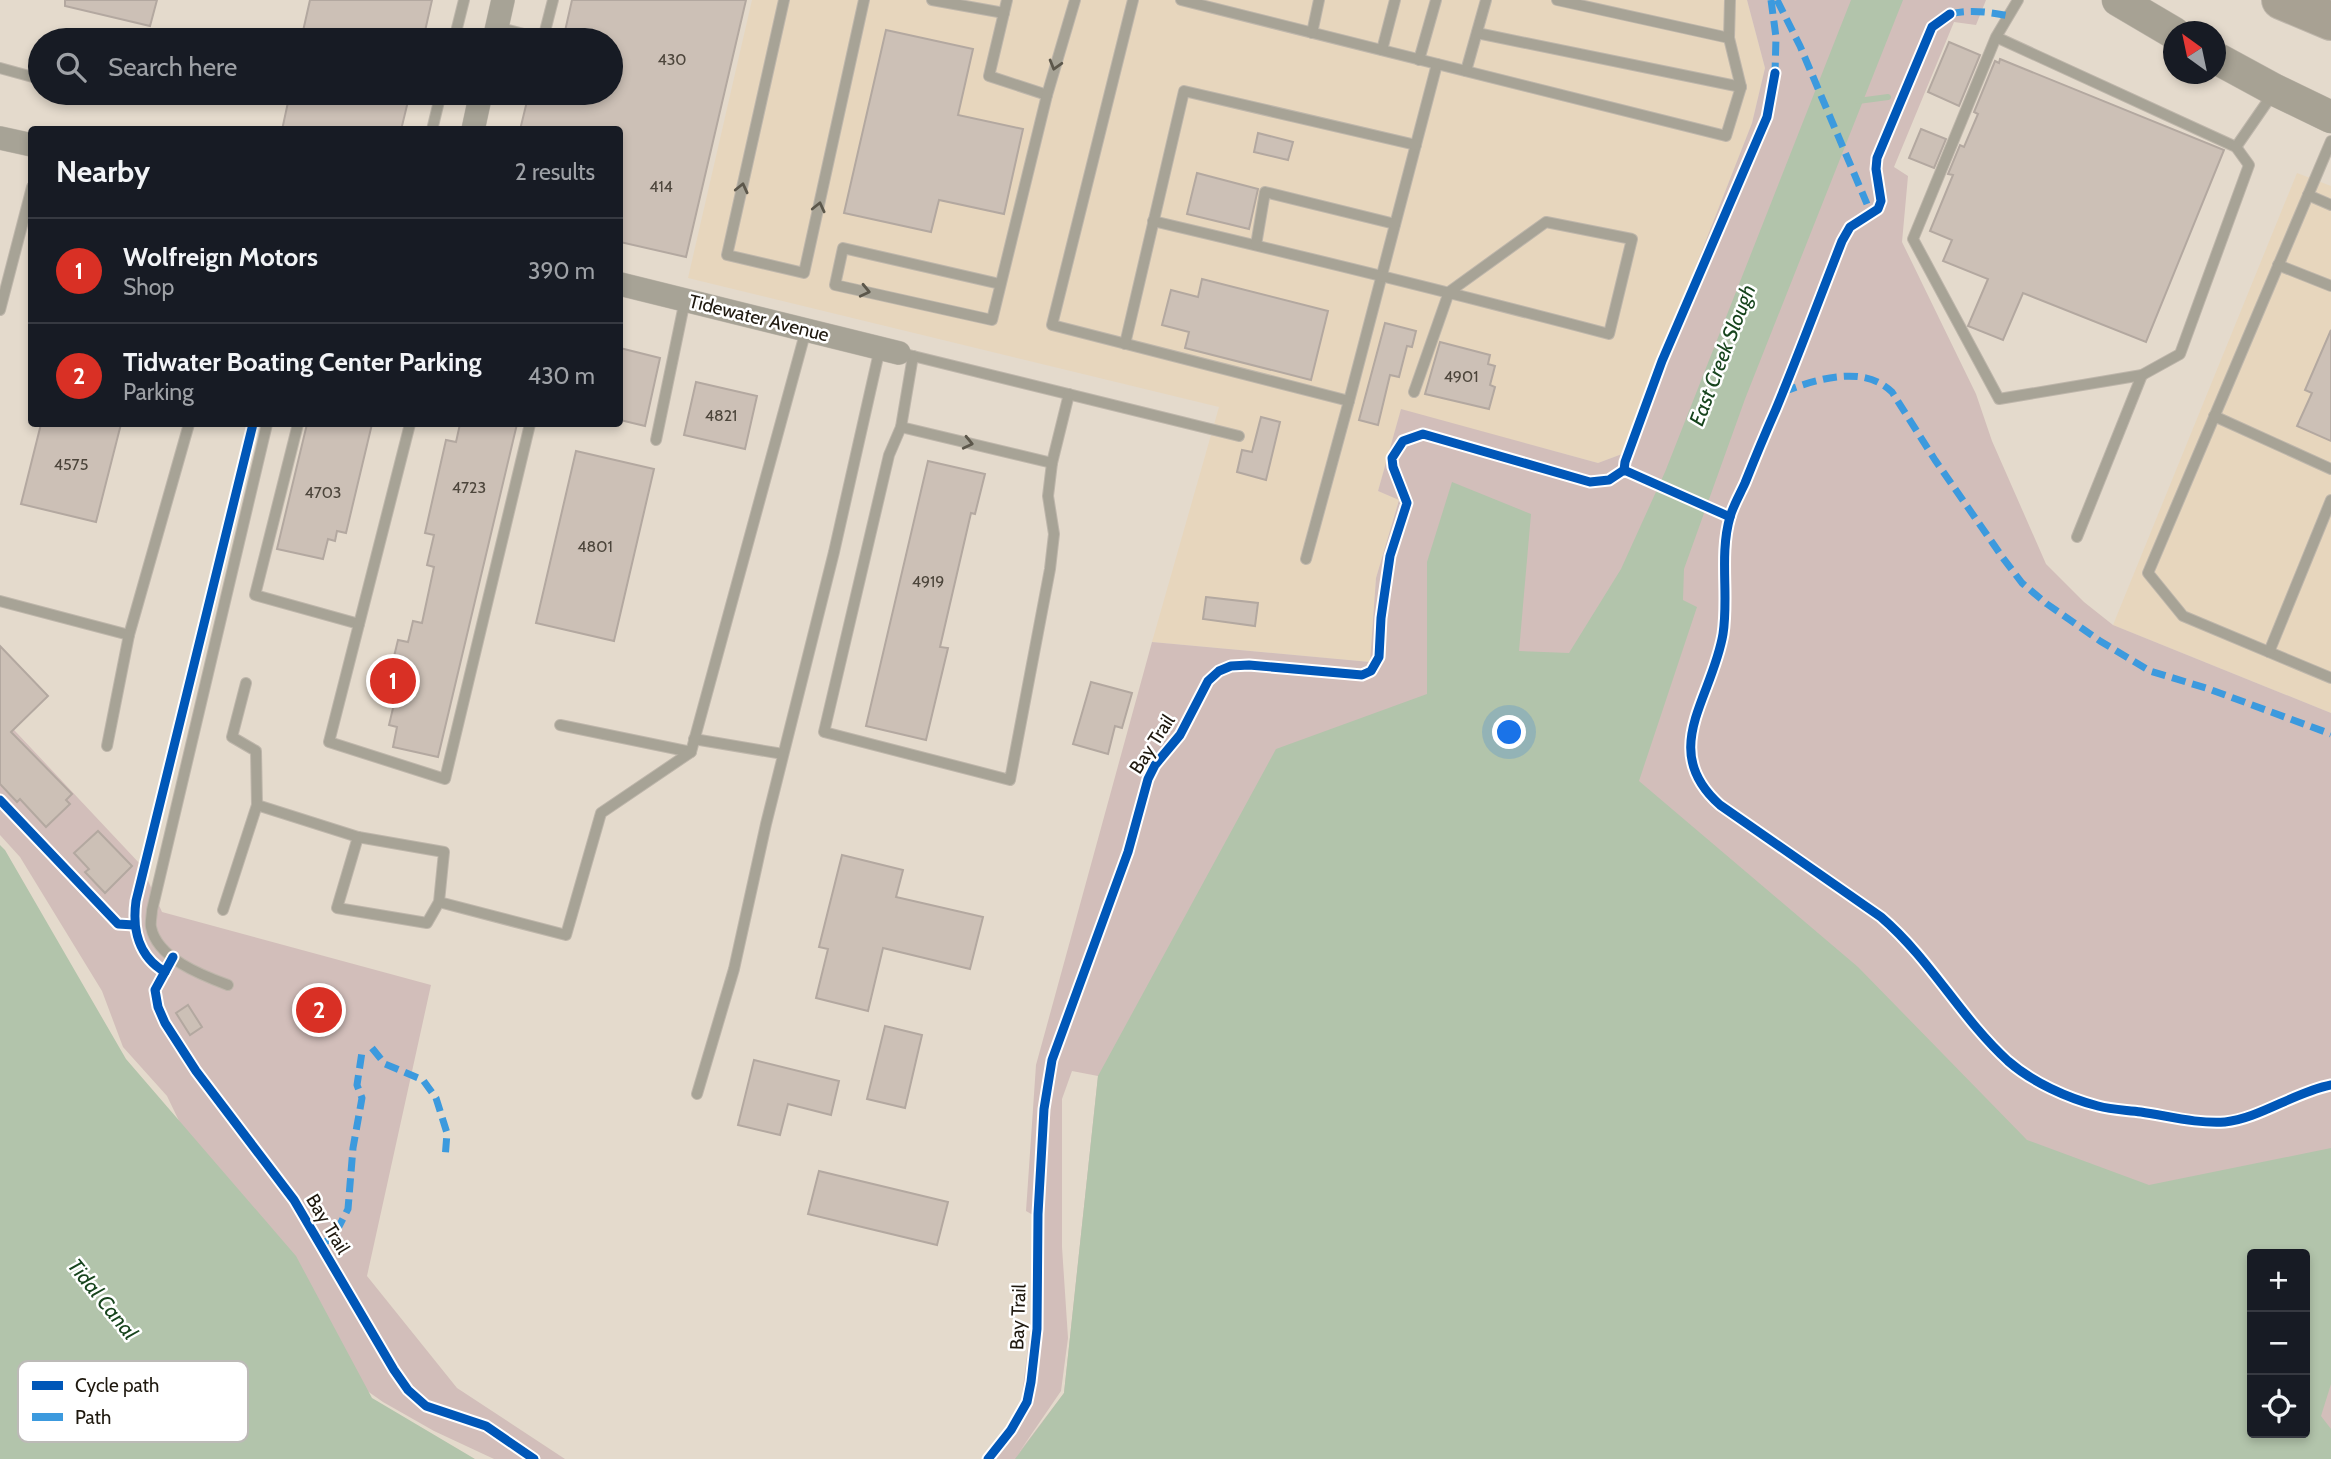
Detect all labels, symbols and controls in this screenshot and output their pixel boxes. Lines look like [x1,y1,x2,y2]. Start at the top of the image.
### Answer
north arrow [2163,21,2226,84]
search box [28,28,623,105]
icon: search [52,48,90,86]
house number: 430 [657,50,687,69]
text: Search here [108,51,237,83]
one-way arrow [1049,59,1064,71]
text: Nearby [56,153,150,190]
text: 2 results [515,158,595,186]
house number: 414 [649,177,673,196]
one-way arrow [734,182,748,194]
one-way arrow [810,201,825,213]
text: Wolfreign Motors [123,241,318,273]
text: 1 [75,257,83,285]
text: 390 m [528,257,595,285]
text: Shop [123,273,174,301]
water label: East Creek Slough [1684,281,1760,429]
one-way arrow [859,283,871,298]
street label: Tidewater Avenue [687,289,832,347]
text: Tidwater Boating Center Parking [123,346,482,378]
text: 2 [73,362,85,390]
text: 430 m [528,362,595,390]
house number: 4901 [1444,367,1478,386]
text: Parking [123,378,194,406]
house number: 4821 [705,406,737,425]
one-way arrow [962,435,974,449]
house number: 4575 [54,455,88,474]
house number: 4723 [452,478,486,497]
house number: 4703 [305,483,341,502]
house number: 4801 [577,537,613,556]
house number: 4919 [912,572,944,591]
pin: 1 [370,655,416,707]
street label: Bay Trail [1124,710,1180,778]
your location [1492,715,1526,749]
pin: 2 [296,984,342,1036]
street label: Bay Trail [301,1190,355,1259]
map controls [2247,1249,2310,1438]
button: + [2247,1249,2310,1312]
water label: Tidal Canal [63,1254,143,1345]
street label: Bay Trail [1005,1283,1031,1350]
button: − [2247,1312,2310,1375]
legend [18,1361,248,1442]
text: Cycle path [75,1374,159,1397]
button: locate [2247,1375,2310,1438]
text: Path [75,1406,111,1429]

